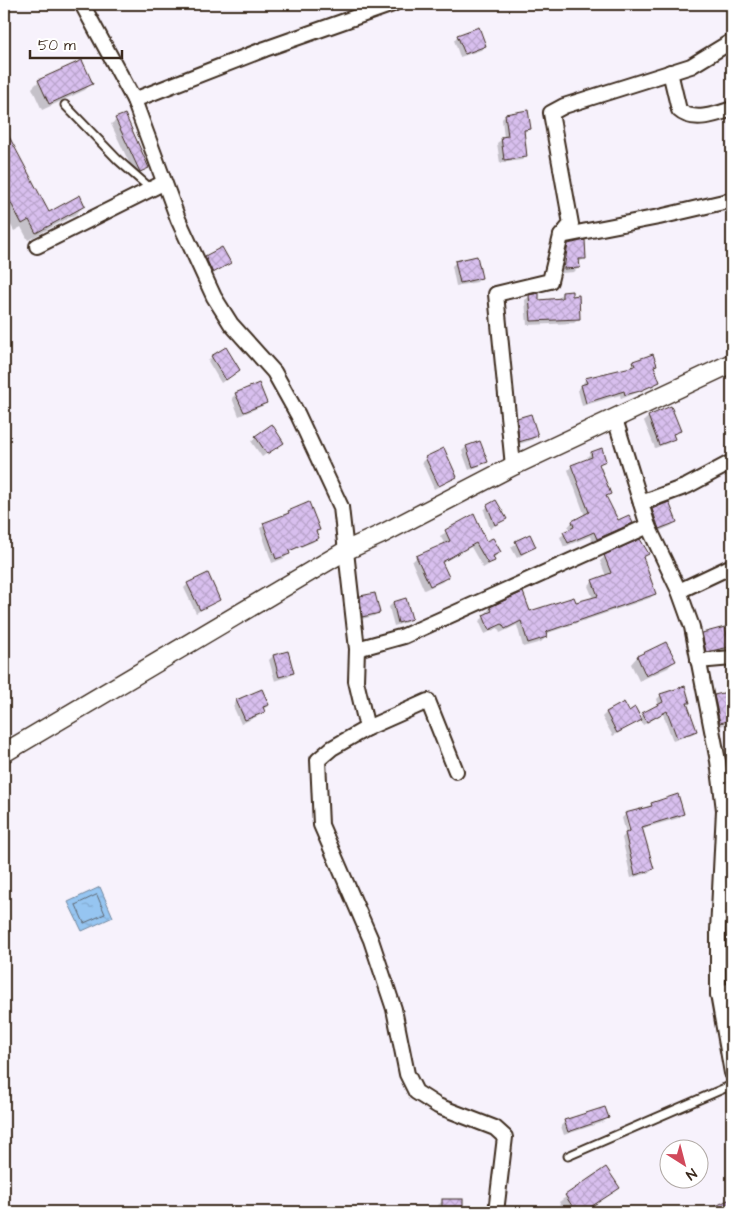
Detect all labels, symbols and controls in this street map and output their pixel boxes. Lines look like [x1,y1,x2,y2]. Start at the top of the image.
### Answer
scale bar [30,28,122,60]
text: 50 m [38,35,76,56]
north arrow [658,1138,708,1188]
text: N [681,1163,700,1185]

